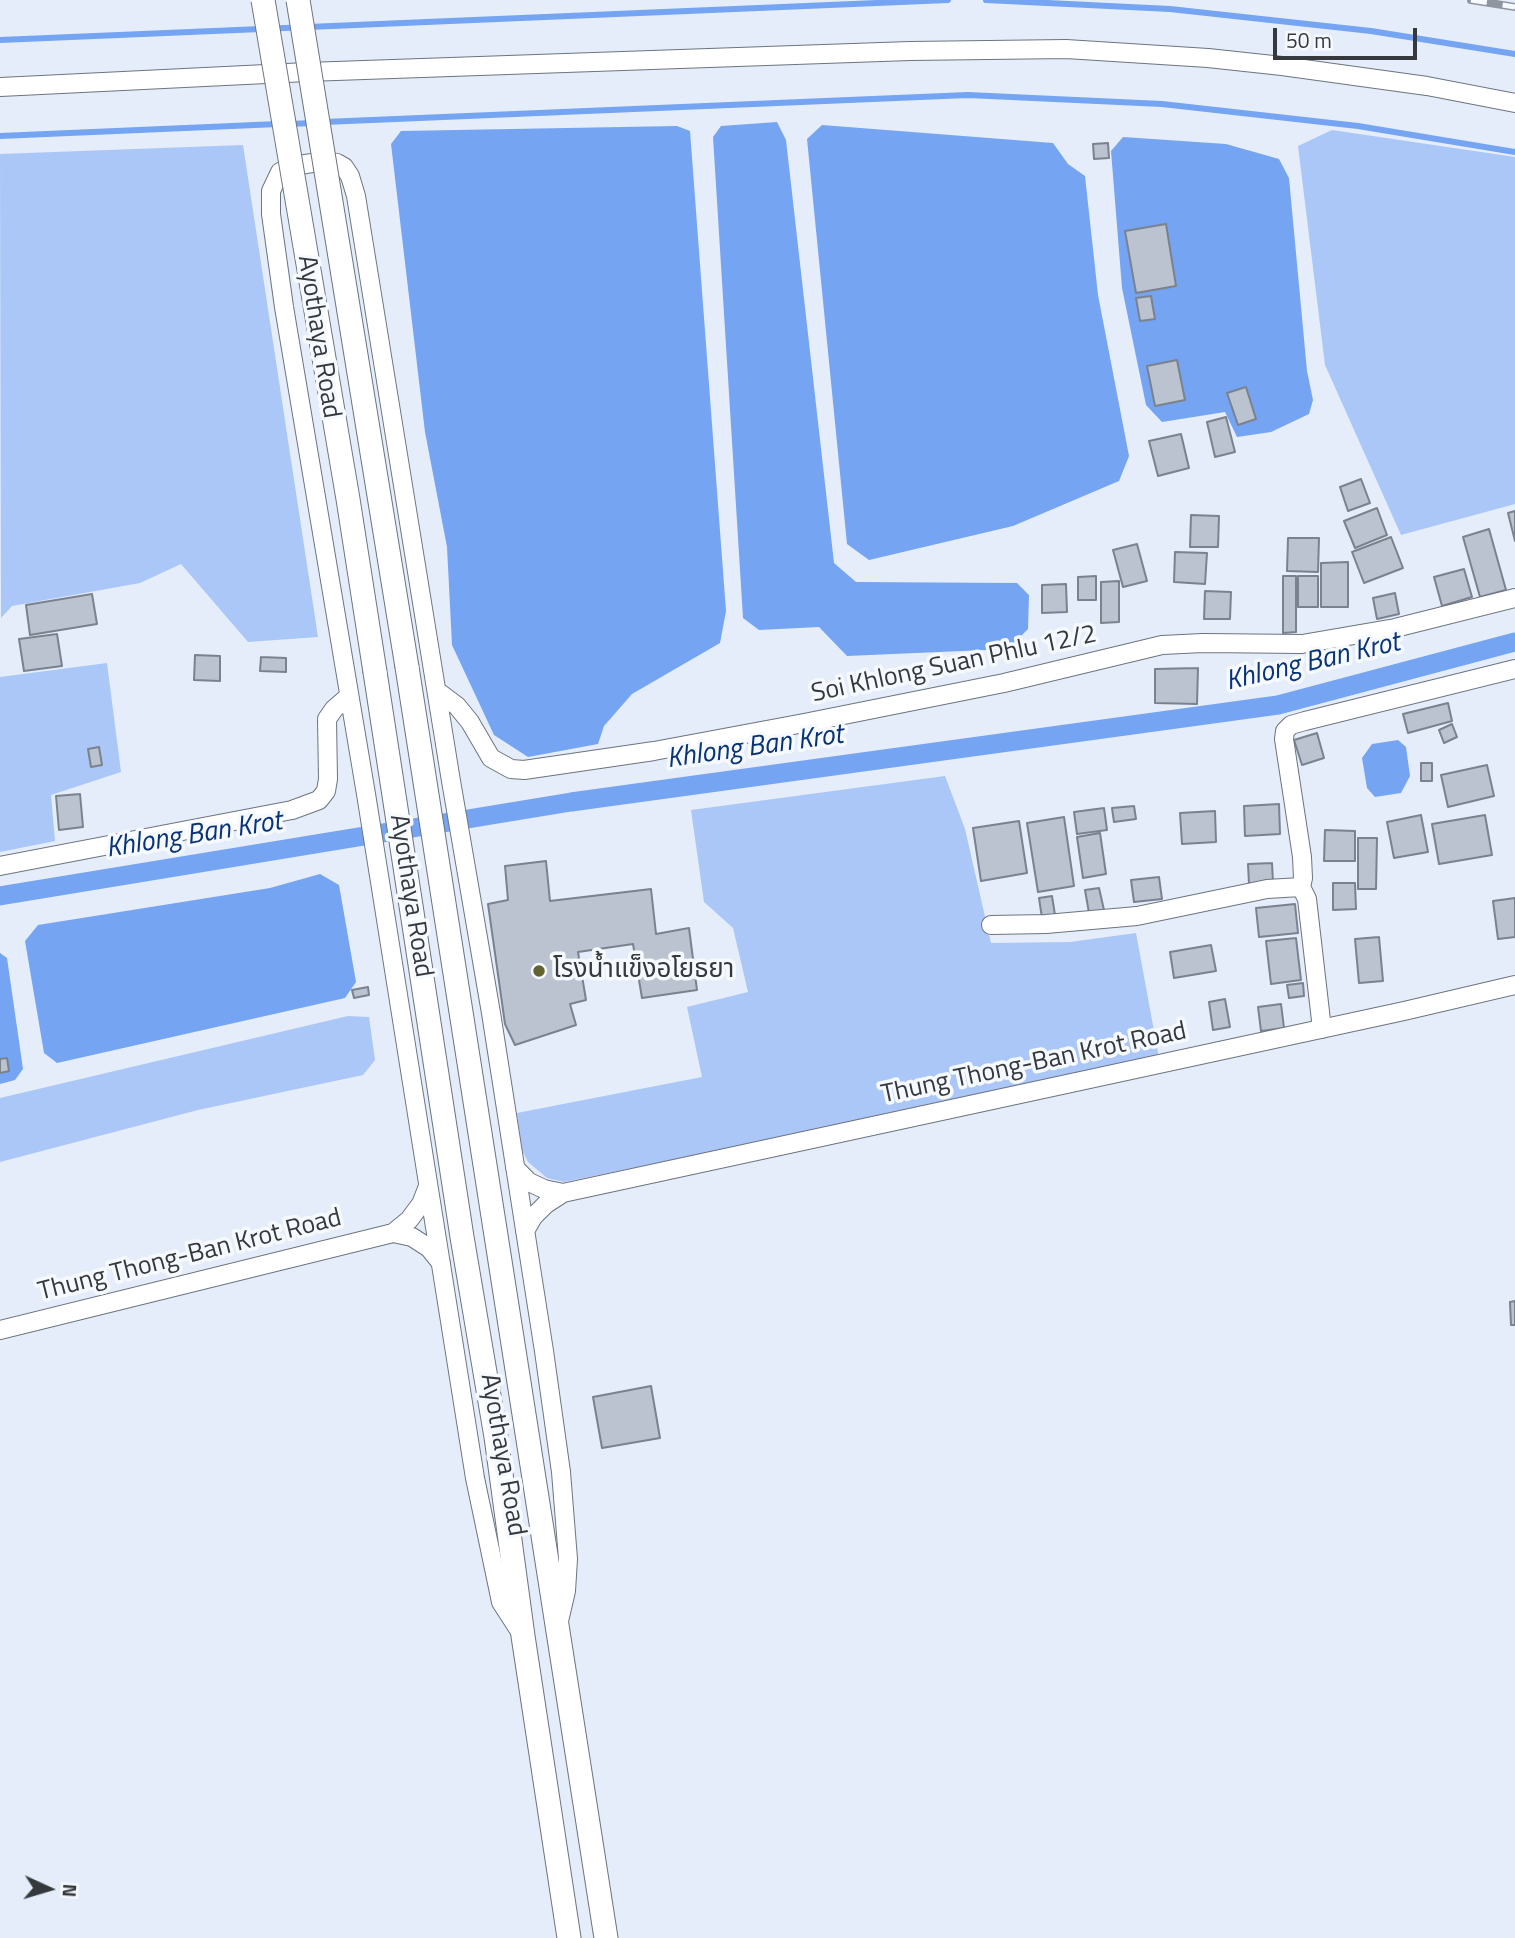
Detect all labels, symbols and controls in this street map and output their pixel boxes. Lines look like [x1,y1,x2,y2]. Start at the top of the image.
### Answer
scale bar [1277,14,1420,58]
text: 50 m [1286,24,1332,56]
street label: Ayothaya Road [290,253,346,421]
street label: Soi Khlong Suan Phlu 12/2 [809,620,1099,710]
water label: Khlong Ban Krot [1223,627,1403,699]
water label: Khlong Ban Krot [665,719,845,777]
water label: Khlong Ban Krot [104,806,284,866]
street label: Ayothaya Road [382,812,438,980]
place label: โรงน้ำแข็งอโยธยา [553,955,734,987]
marker: โรงน้ำแข็งอโยธยา [531,963,547,979]
street label: Thung Thong-Ban Krot Road [879,1016,1189,1112]
street label: Thung Thong-Ban Krot Road [35,1203,345,1309]
street label: Ayothaya Road [472,1371,532,1539]
north arrow [14,1854,84,1924]
text: N [56,1883,85,1898]

